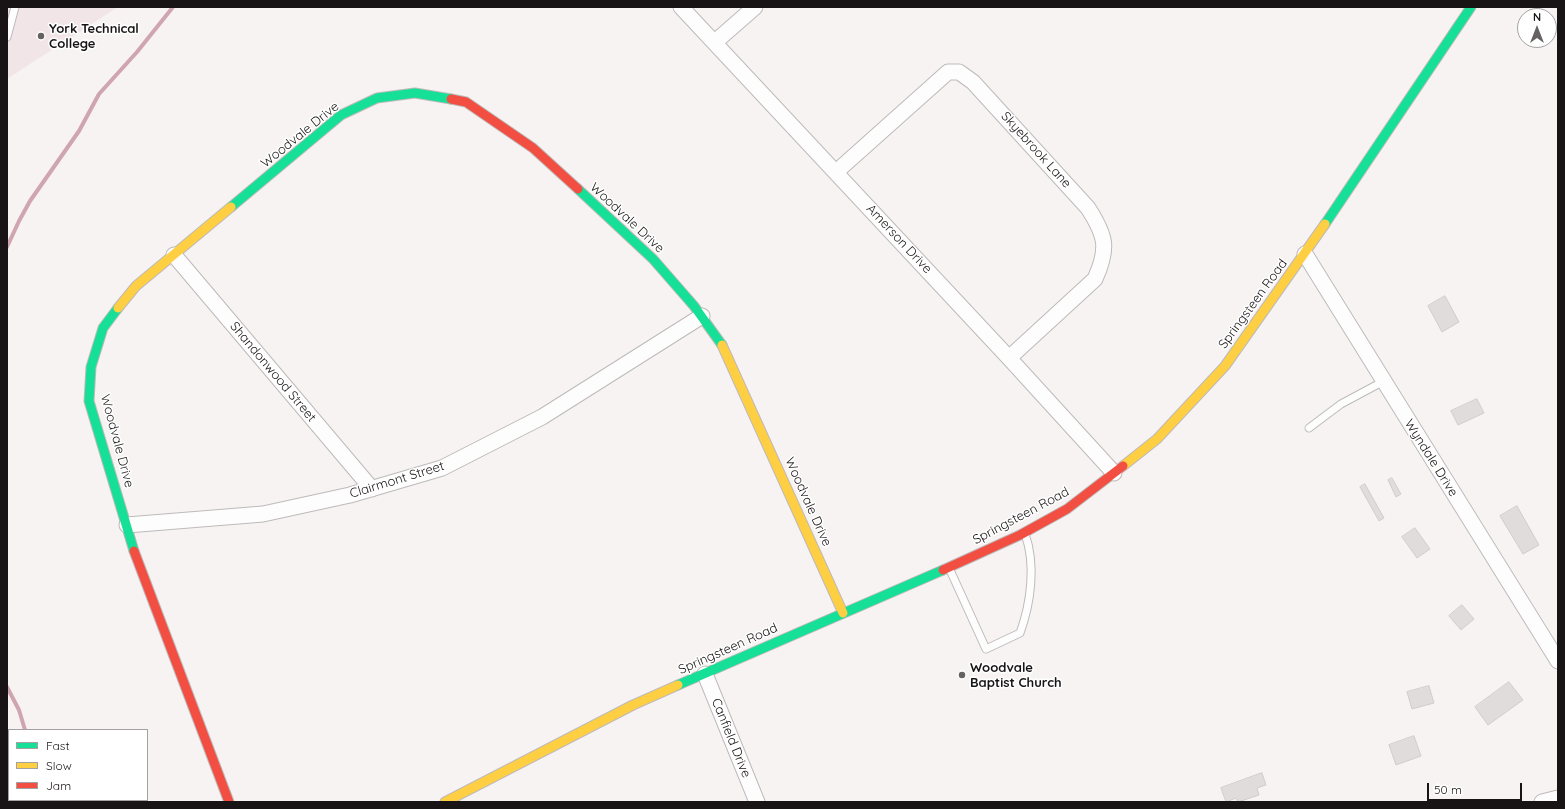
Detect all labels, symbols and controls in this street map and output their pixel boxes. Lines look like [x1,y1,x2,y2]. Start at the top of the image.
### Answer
north arrow [1517,8,1557,48]
text: N [1533,10,1541,24]
place label: York Technical College [49,21,139,52]
marker: York Technical College [36,31,46,41]
street label: Woodvale Drive [258,99,342,171]
street label: Skyebrook Lane [998,109,1074,191]
street label: Woodvale Drive [587,180,667,256]
street label: Amerson Drive [863,201,935,277]
street label: Springsteen Road [1215,256,1291,352]
street label: Shandonwood Street [227,319,319,425]
street label: Woodvale Drive [97,393,137,489]
street label: Wyndale Drive [1401,416,1461,500]
street label: Woodvale Drive [781,455,835,549]
street label: Clairmont Street [348,458,446,502]
street label: Springsteen Road [970,484,1072,548]
street label: Springsteen Road [676,620,780,678]
place label: Woodvale Baptist Church [970,660,1062,691]
marker: Woodvale Baptist Church [957,670,967,680]
street label: Canfield Drive [708,696,754,780]
legend [8,729,148,801]
text: Fast [46,738,70,753]
text: Slow [46,758,72,773]
scale bar [1429,775,1524,801]
text: Jam [46,778,71,793]
text: 50 m [1434,782,1462,797]

